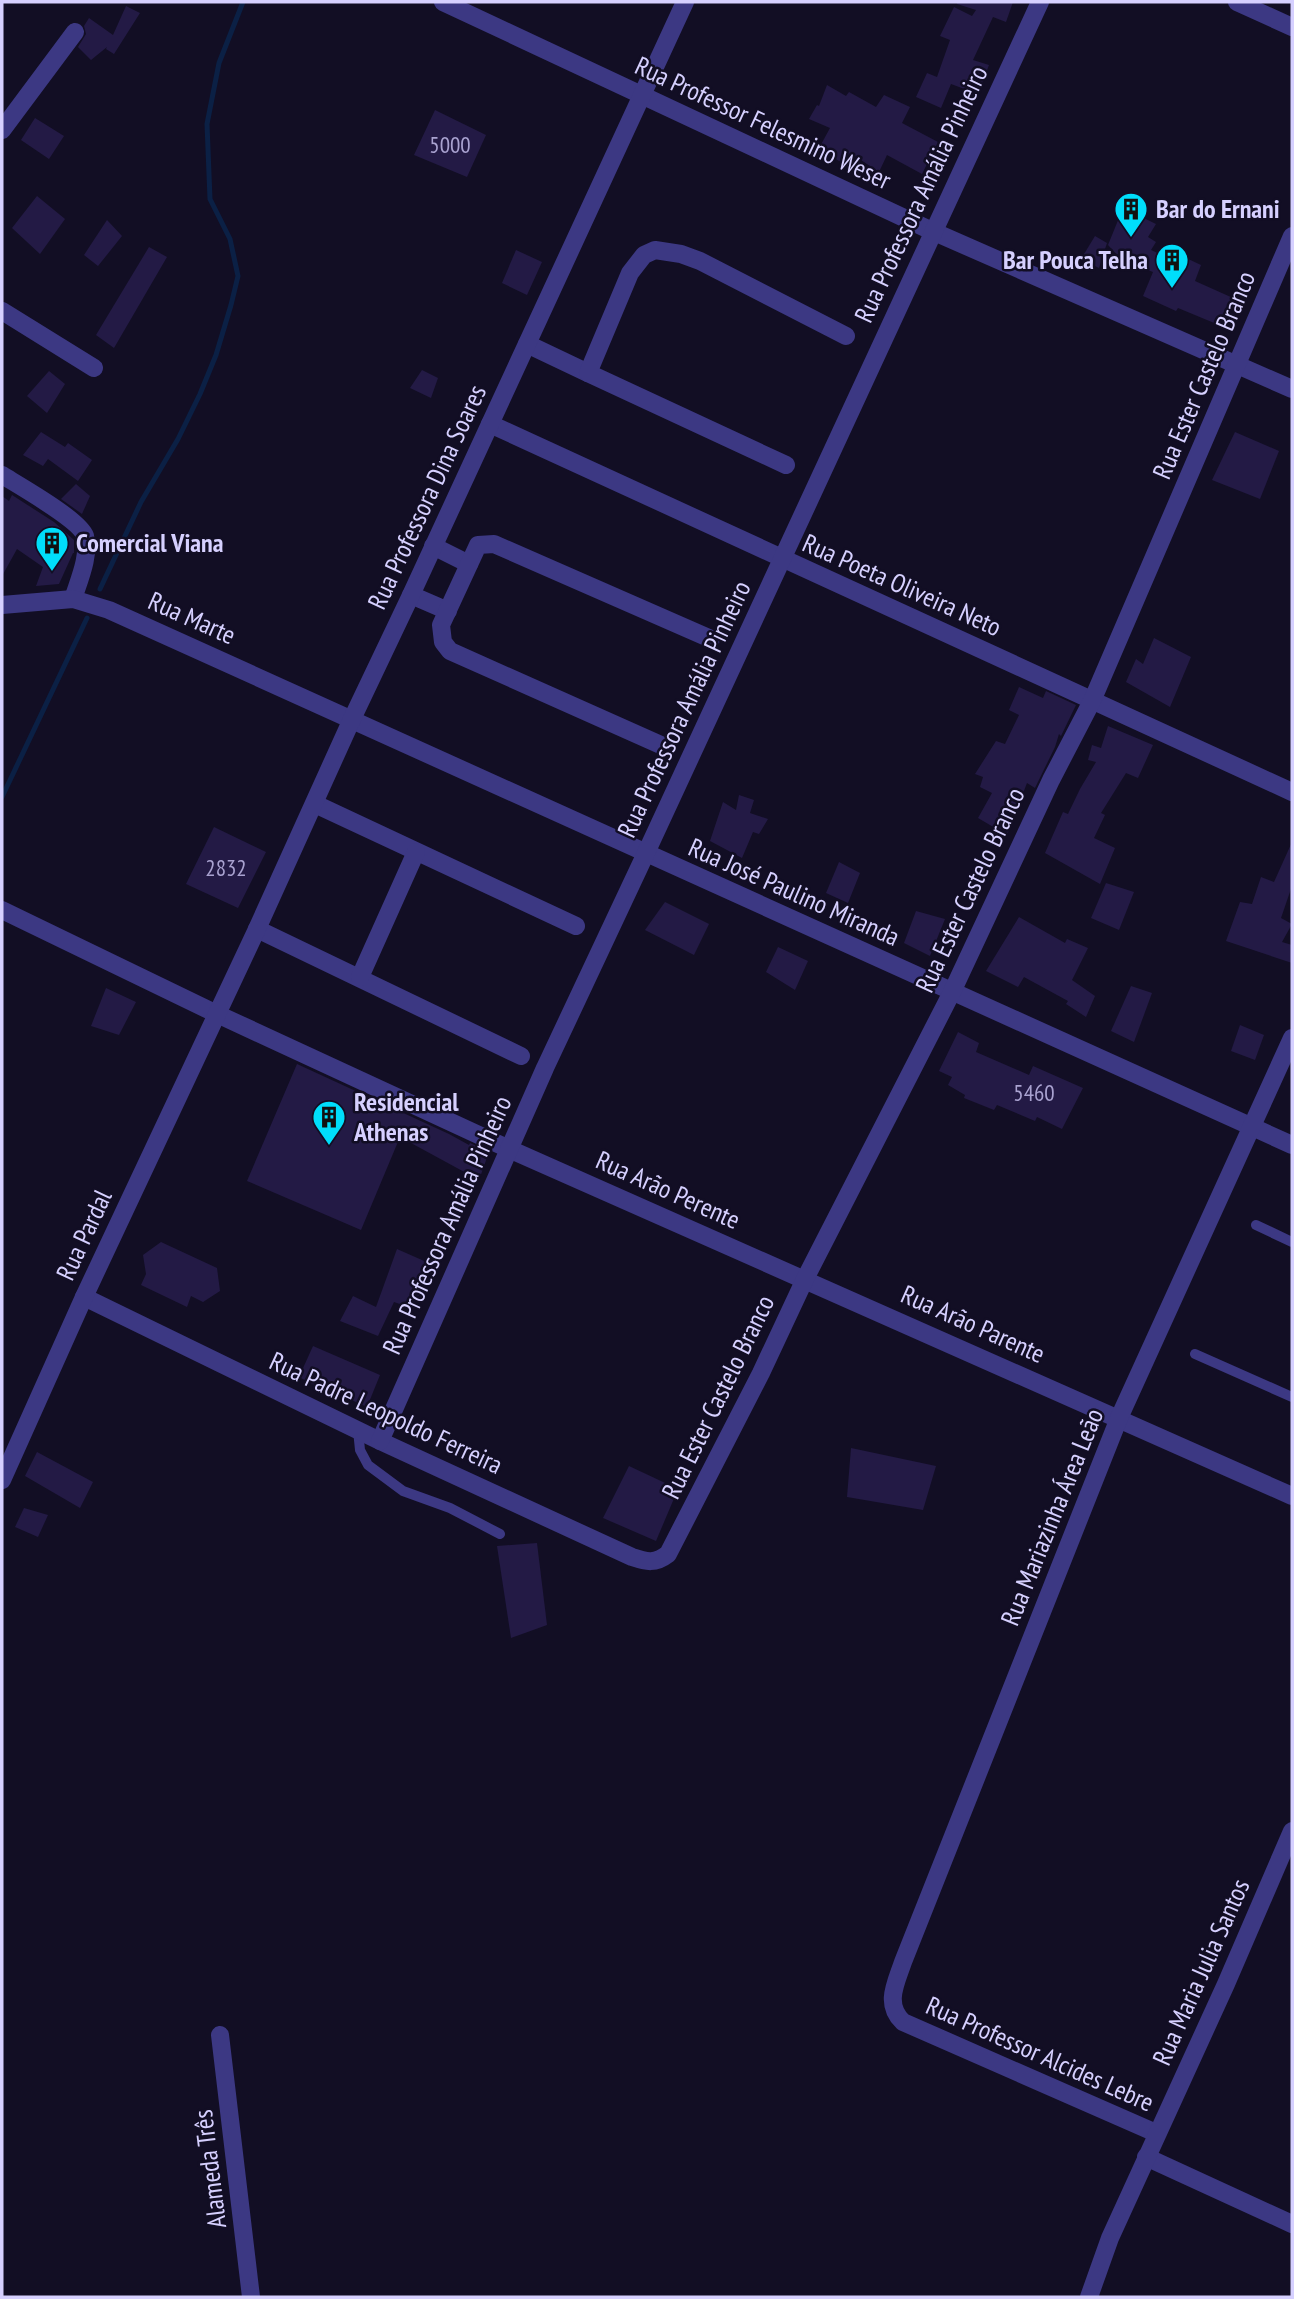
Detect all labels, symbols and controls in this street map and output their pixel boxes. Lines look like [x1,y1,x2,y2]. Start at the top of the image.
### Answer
street label: Rua Professor Felesmino Weser [630,49,897,196]
street label: Rua Professora Amália Pinheiro [847,60,995,327]
house number: 5000 [429,130,471,159]
building icon: Bar do Ernani [1112,190,1150,239]
place label: Bar do Ernani [1156,192,1280,225]
building icon: Bar Pouca Telha [1153,241,1191,290]
place label: Bar Pouca Telha [1003,243,1148,276]
street label: Rua Ester Castelo Branco [1145,266,1262,484]
street label: Rua Professora Dina Soares [360,379,493,614]
building icon: Comercial Viana [33,524,71,573]
place label: Comercial Viana [76,526,223,559]
street label: Rua Poeta Oliveira Neto [798,526,1007,643]
street label: Rua Professora Amália Pinheiro [610,575,758,842]
street label: Rua Marte [143,584,241,651]
street label: Rua Ester Castelo Branco [908,782,1031,998]
street label: Rua José Paulino Miranda [684,830,905,953]
house number: 2832 [205,853,247,882]
house number: 5460 [1013,1078,1055,1107]
place label: Residencial Athenas [353,1085,459,1148]
street label: Rua Professora Amália Pinheiro [375,1090,518,1359]
building icon: Residencial Athenas [310,1098,348,1147]
street label: Rua Arão Perente [591,1143,745,1236]
street label: Rua Pardal [48,1184,119,1285]
street label: Rua Arão Parente [896,1277,1050,1370]
street label: Rua Ester Castelo Branco [654,1290,781,1504]
street label: Rua Padre Leopoldo Ferreira [264,1344,508,1481]
street label: Rua Mariazinha Área Leão [993,1404,1110,1630]
street label: Rua Maria Julia Santos [1145,1874,1256,2070]
street label: Rua Professor Alcides Lebre [921,1988,1159,2119]
street label: Alameda Três [186,2108,233,2230]

